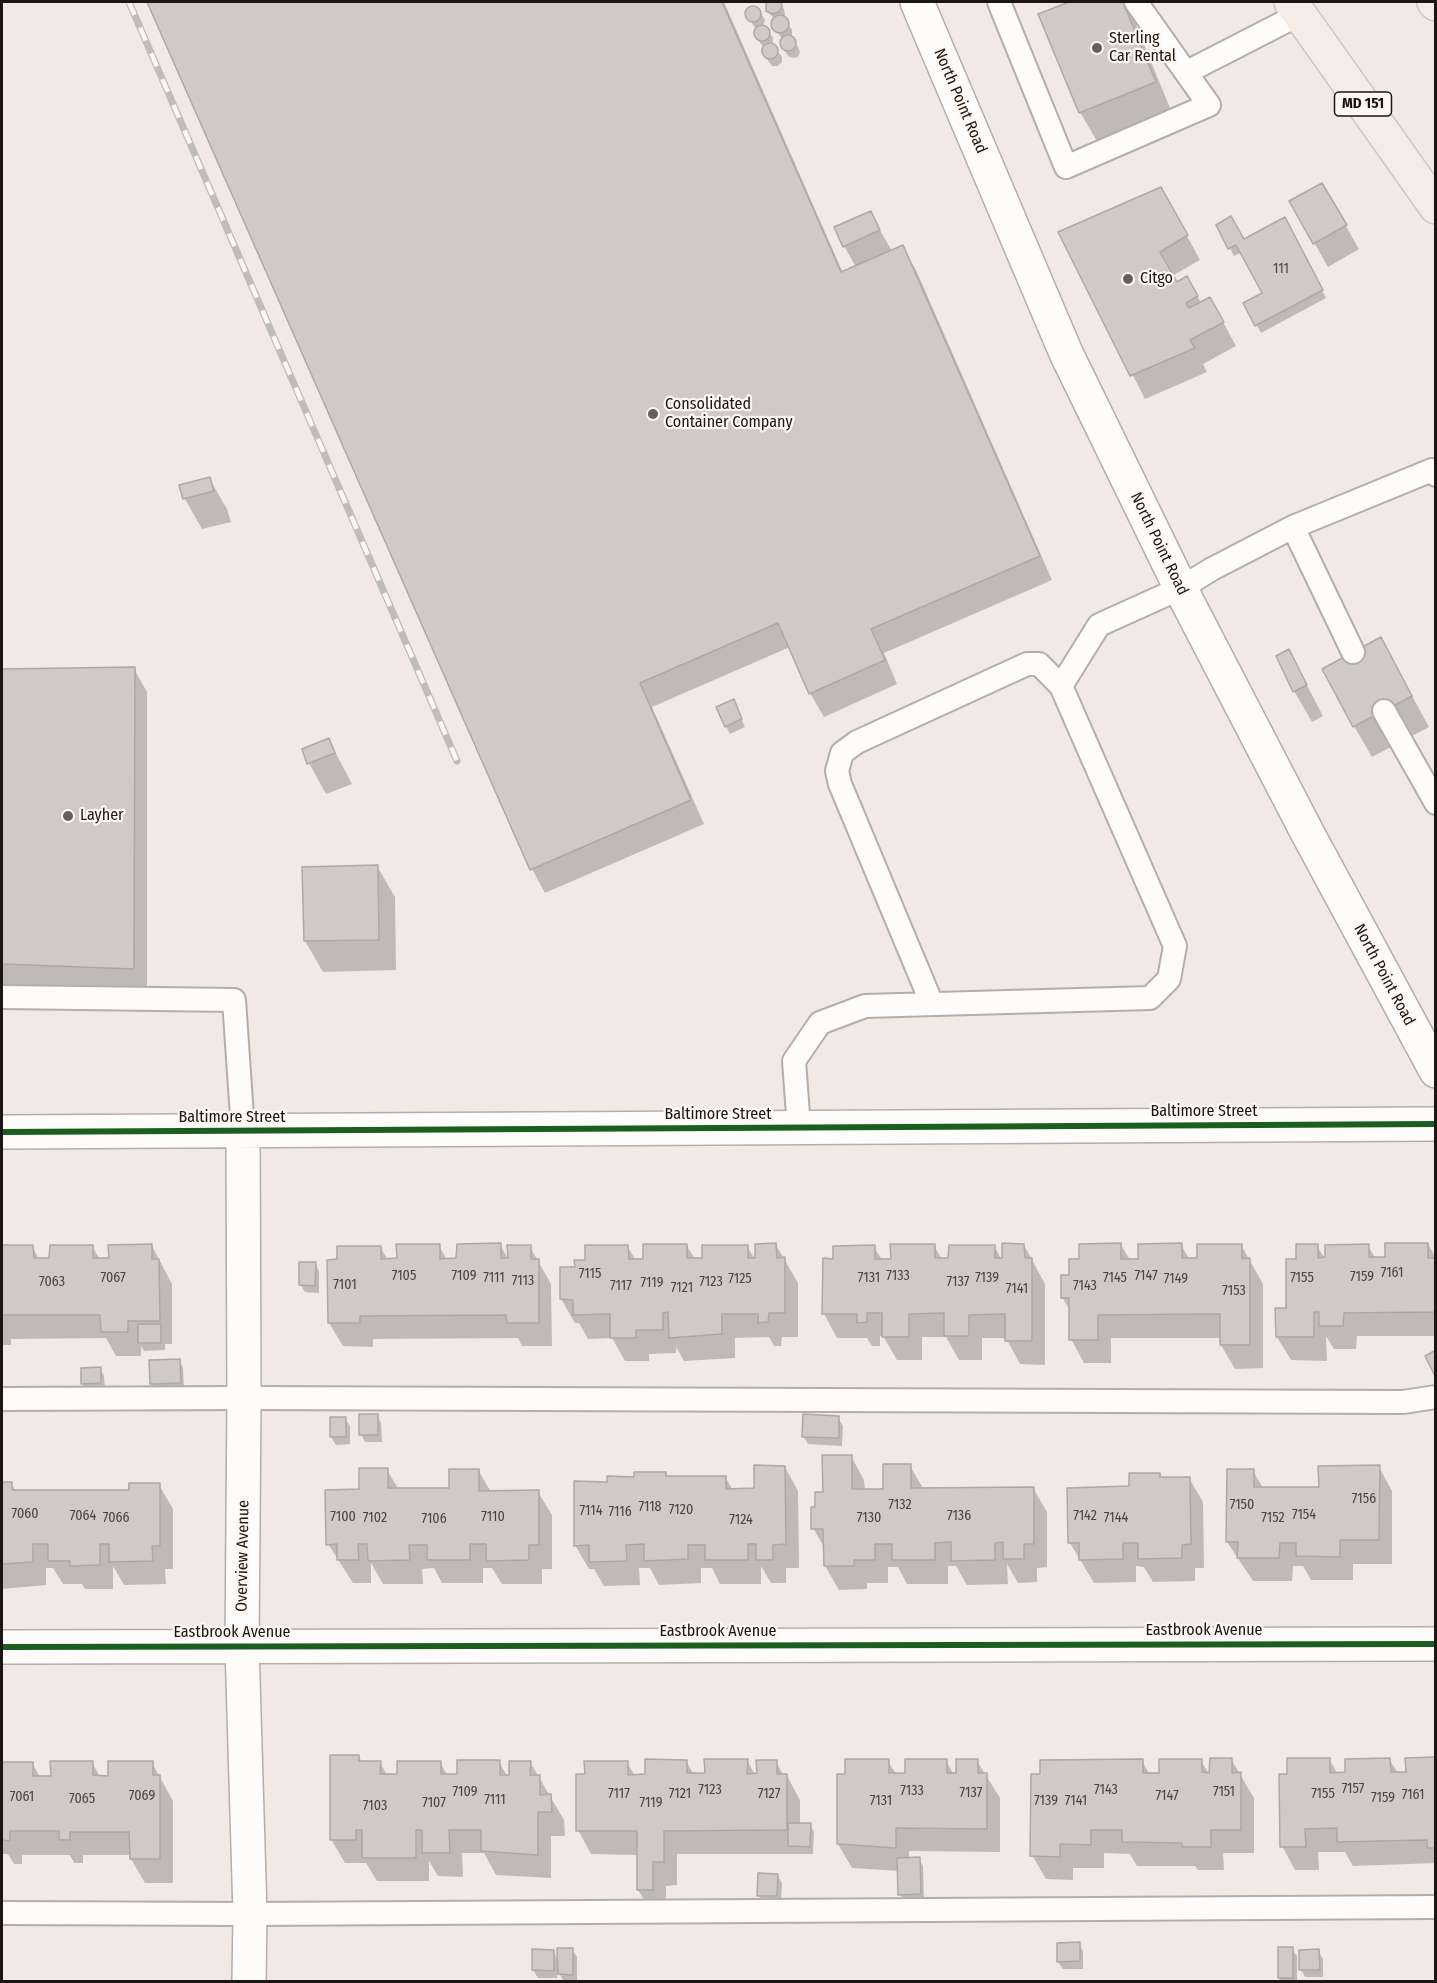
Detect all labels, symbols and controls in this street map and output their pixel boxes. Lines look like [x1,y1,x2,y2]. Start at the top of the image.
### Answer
place label: Sterling Car Rental [1109,29,1176,67]
marker: Sterling Car Rental [1090,41,1104,55]
street label: North Point Road [929,46,991,156]
road number: MD 151 [1334,92,1392,116]
house number: 111 [1273,261,1289,277]
place label: Citgo [1140,269,1173,289]
marker: Citgo [1121,272,1135,286]
place label: Consolidated Container Company [665,395,793,433]
marker: Consolidated Container Company [646,407,660,421]
street label: North Point Road [1126,489,1192,599]
place label: Layher [80,806,124,826]
marker: Layher [61,809,75,823]
street label: North Point Road [1349,921,1419,1029]
street label: Baltimore Street [1151,1102,1257,1122]
street label: Baltimore Street [665,1105,771,1125]
street label: Baltimore Street [179,1108,285,1128]
house number: 7161 [1381,1265,1403,1281]
house number: 7115 [579,1266,601,1282]
house number: 7105 [392,1268,416,1284]
house number: 7109 [452,1268,476,1284]
house number: 7133 [886,1268,910,1284]
house number: 7147 [1134,1268,1158,1284]
house number: 7159 [1350,1269,1374,1285]
house number: 7067 [100,1270,126,1286]
house number: 7111 [483,1270,505,1286]
house number: 7131 [858,1270,880,1286]
house number: 7139 [975,1270,999,1286]
house number: 7145 [1103,1270,1127,1286]
house number: 7155 [1290,1270,1314,1286]
house number: 7125 [728,1271,752,1287]
house number: 7149 [1164,1271,1188,1287]
house number: 7113 [512,1273,534,1289]
house number: 7063 [39,1274,65,1290]
house number: 7123 [699,1274,723,1290]
house number: 7137 [947,1274,969,1290]
house number: 7119 [640,1275,664,1291]
house number: 7101 [333,1277,357,1293]
house number: 7117 [610,1278,632,1294]
house number: 7143 [1073,1278,1097,1294]
house number: 7121 [671,1280,693,1296]
house number: 7141 [1006,1281,1028,1297]
house number: 7153 [1222,1283,1246,1299]
house number: 7156 [1352,1491,1376,1507]
house number: 7132 [888,1497,912,1513]
house number: 7150 [1230,1497,1254,1513]
house number: 7118 [638,1499,662,1515]
street label: Overview Avenue [232,1500,254,1612]
house number: 7120 [669,1502,693,1518]
house number: 7114 [580,1503,602,1519]
house number: 7116 [608,1504,632,1520]
house number: 7060 [11,1506,39,1522]
house number: 7154 [1292,1507,1316,1523]
house number: 7064 [70,1508,96,1524]
house number: 7136 [947,1508,971,1524]
house number: 7142 [1073,1508,1097,1524]
house number: 7100 [330,1509,356,1525]
house number: 7110 [481,1509,505,1525]
house number: 7066 [103,1510,129,1526]
house number: 7102 [363,1510,387,1526]
house number: 7130 [857,1510,881,1526]
house number: 7144 [1104,1510,1128,1526]
house number: 7152 [1261,1510,1285,1526]
house number: 7106 [421,1511,447,1527]
house number: 7124 [729,1512,753,1528]
street label: Eastbrook Avenue [1146,1621,1262,1641]
street label: Eastbrook Avenue [660,1622,776,1642]
street label: Eastbrook Avenue [174,1623,290,1643]
house number: 7157 [1342,1781,1364,1797]
house number: 7123 [698,1782,722,1798]
house number: 7143 [1094,1782,1118,1798]
house number: 7133 [900,1783,924,1799]
house number: 7109 [453,1784,477,1800]
house number: 7151 [1213,1784,1235,1800]
house number: 7137 [960,1785,982,1801]
house number: 7117 [608,1786,630,1802]
house number: 7121 [669,1786,691,1802]
house number: 7127 [758,1786,780,1802]
house number: 7155 [1311,1786,1335,1802]
house number: 7161 [1402,1787,1424,1803]
house number: 7069 [129,1788,155,1804]
house number: 7147 [1155,1788,1179,1804]
house number: 7061 [10,1789,34,1805]
house number: 7159 [1371,1790,1395,1806]
house number: 7065 [69,1791,95,1807]
house number: 7111 [484,1792,506,1808]
house number: 7131 [870,1793,892,1809]
house number: 7139 [1034,1793,1058,1809]
house number: 7141 [1065,1793,1087,1809]
house number: 7107 [422,1795,446,1811]
house number: 7119 [639,1795,663,1811]
house number: 7103 [363,1798,387,1814]

